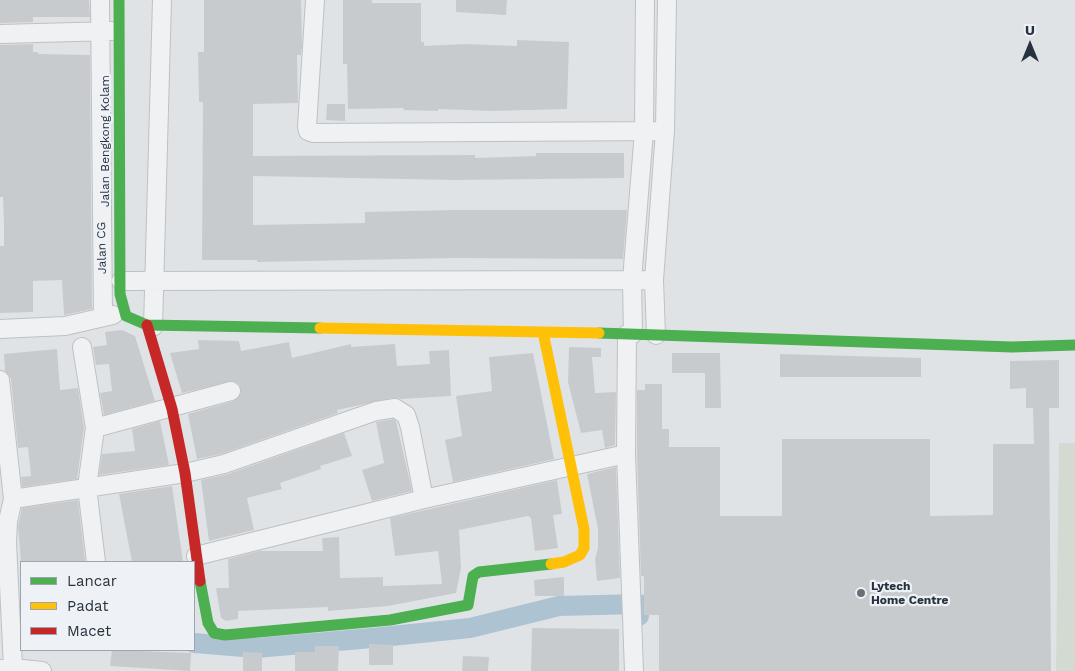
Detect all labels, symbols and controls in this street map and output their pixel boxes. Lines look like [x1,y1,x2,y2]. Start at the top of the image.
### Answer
north arrow [1005,20,1055,70]
text: U [1025,22,1035,38]
street label: Jalan Bengkong Kolam [98,75,112,207]
street label: Jalan CG [94,222,110,274]
legend [20,561,195,651]
text: Lancar [67,572,117,590]
place label: Lytech Home Centre [871,579,949,607]
marker: Lytech Home Centre [855,587,867,599]
text: Padat [67,597,109,615]
text: Macet [67,622,111,640]

